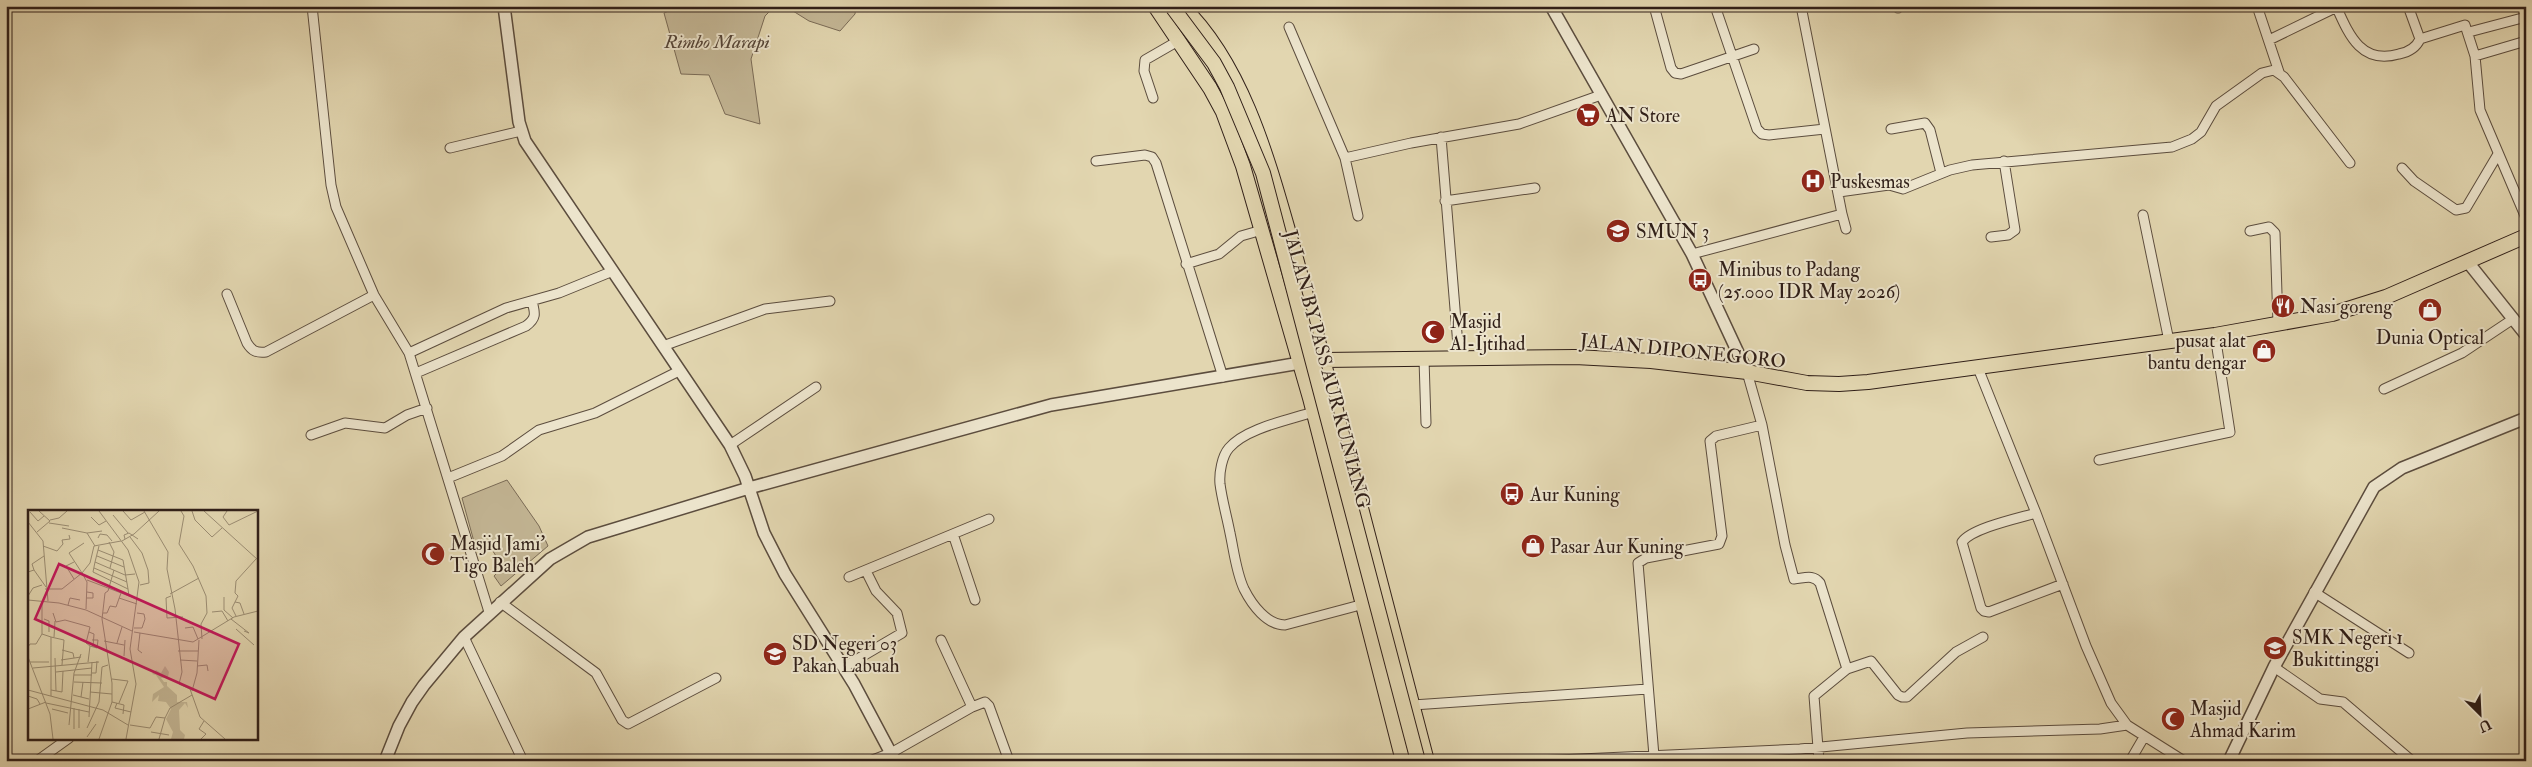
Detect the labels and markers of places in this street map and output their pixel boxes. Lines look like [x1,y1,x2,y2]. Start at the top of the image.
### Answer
supermarket icon: AN Store [1575,102,1601,128]
place label: AN Store [1605,104,1680,128]
hospital icon: Puskesmas [1800,168,1826,194]
place label: Puskesmas [1830,170,1910,194]
school or university icon: SMUN 3 [1605,218,1631,244]
place label: SMUN 3 [1636,220,1709,244]
place label: Minibus to Padang (25.000 IDR May 2026) [1718,258,1900,304]
bus stop icon: Minibus to Padang (25.000 IDR May 2026) [1687,267,1713,293]
restaurant icon: Nasi goreng [2270,293,2296,319]
place label: Nasi goreng [2300,295,2393,319]
shop icon: Dunia Optical [2417,297,2443,323]
place label: Masjid Al-Ijtihad [1449,310,1526,356]
mosque icon: Masjid Al-Ijtihad [1420,319,1446,345]
place label: Dunia Optical [2376,326,2484,351]
place label: pusat alat bantu dengar [2148,329,2246,375]
shop icon: pusat alat bantu dengar [2251,338,2277,364]
bus stop icon: Aur Kuning [1499,481,1525,507]
place label: Aur Kuning [1529,483,1620,507]
place label: Masjid Jami' Tigo Baleh [450,532,545,578]
shop icon: Pasar Aur Kuning [1520,533,1546,559]
place label: Pasar Aur Kuning [1550,535,1684,559]
mosque icon: Masjid Jami' Tigo Baleh [420,541,446,567]
place label: SMK Negeri 1 Bukittinggi [2292,626,2403,672]
place label: SD Negeri 03 Pakan Labuah [792,632,899,678]
school or university icon: SMK Negeri 1 Bukittinggi [2262,635,2288,661]
school or university icon: SD Negeri 03 Pakan Labuah [762,641,788,667]
place label: Masjid Ahmad Karim [2189,697,2296,743]
mosque icon: Masjid Ahmad Karim [2160,706,2186,732]

